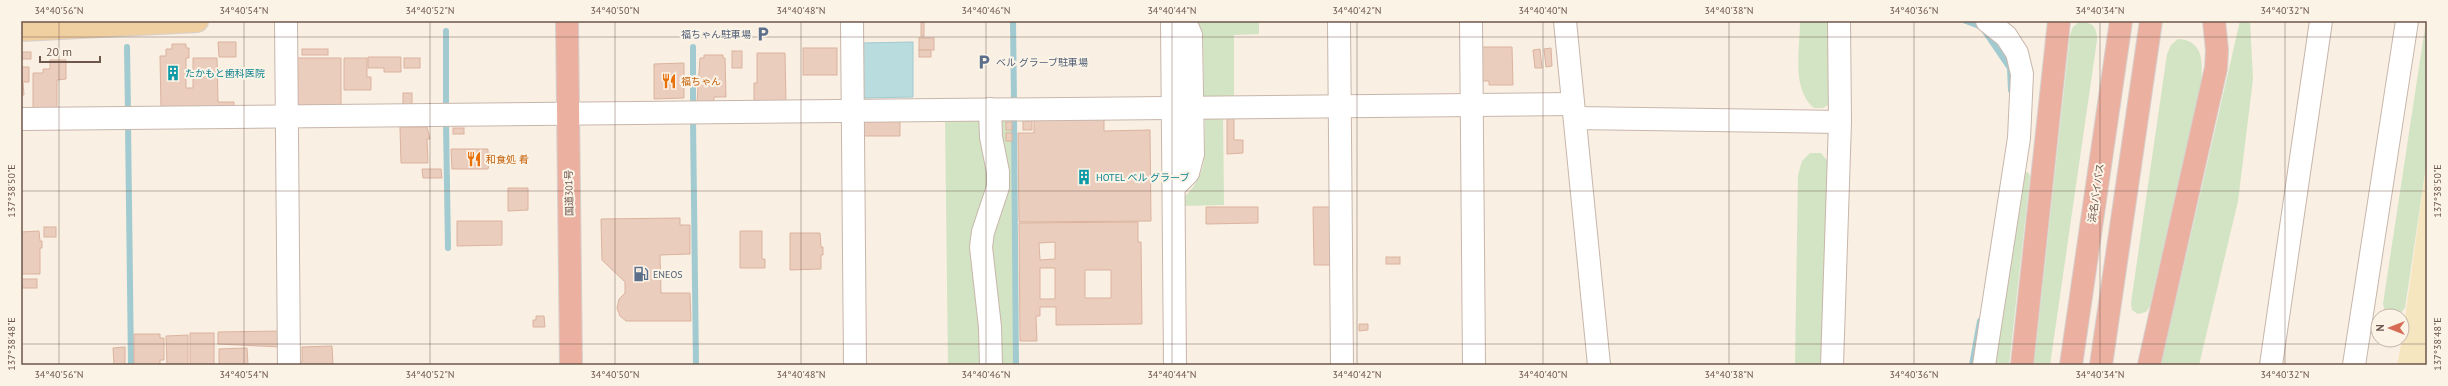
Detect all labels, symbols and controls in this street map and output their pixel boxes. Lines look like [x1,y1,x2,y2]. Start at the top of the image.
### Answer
text: 34°40'56"N [34,4,84,17]
text: 34°40'54"N [219,4,269,17]
text: 34°40'52"N [405,4,455,17]
text: 34°40'50"N [590,4,640,17]
text: 34°40'48"N [776,4,826,17]
text: 34°40'46"N [961,4,1011,17]
text: 34°40'44"N [1147,4,1197,17]
text: 34°40'42"N [1332,4,1382,17]
text: 34°40'40"N [1518,4,1568,17]
text: 34°40'38"N [1704,4,1754,17]
text: 34°40'36"N [1889,4,1939,17]
text: 34°40'34"N [2075,4,2125,17]
text: 34°40'32"N [2260,4,2310,17]
parking icon: 福ちゃん駐車場 [754,25,772,43]
place label: 福ちゃん駐車場 [681,28,751,41]
scale bar [40,38,100,64]
text: 20 m [46,44,72,59]
parking icon: ベル グラーブ駐車場 [975,53,993,71]
place label: ベル グラーブ駐車場 [996,56,1088,69]
building icon: たかもと歯科医院 [164,64,182,82]
place label: たかもと歯科医院 [185,67,265,80]
restaurant icon: 福ちゃん [660,72,678,90]
place label: 福ちゃん [681,75,721,88]
restaurant icon: 和食処 肴 [465,150,483,168]
place label: 和食処 肴 [486,153,529,166]
street label: 浜名バイパス [2085,162,2107,224]
text: 137°38'50"E [5,164,18,218]
text: 137°38'50"E [2431,164,2444,218]
building icon: HOTEL ベル グラーブ [1075,168,1093,186]
street label: 国道301号 [562,170,576,216]
place label: HOTEL ベル グラーブ [1096,171,1189,184]
fuel station icon: ENEOS [632,265,650,283]
place label: ENEOS [653,268,683,281]
north arrow [2370,308,2410,348]
text: 137°38'48"E [5,317,18,371]
text: 137°38'48"E [2431,317,2444,371]
text: N [2373,324,2387,332]
text: 34°40'56"N [34,368,84,381]
text: 34°40'54"N [219,368,269,381]
text: 34°40'52"N [405,368,455,381]
text: 34°40'50"N [590,368,640,381]
text: 34°40'48"N [776,368,826,381]
text: 34°40'46"N [961,368,1011,381]
text: 34°40'44"N [1147,368,1197,381]
text: 34°40'42"N [1332,368,1382,381]
text: 34°40'40"N [1518,368,1568,381]
text: 34°40'38"N [1704,368,1754,381]
text: 34°40'36"N [1889,368,1939,381]
text: 34°40'34"N [2075,368,2125,381]
text: 34°40'32"N [2260,368,2310,381]

